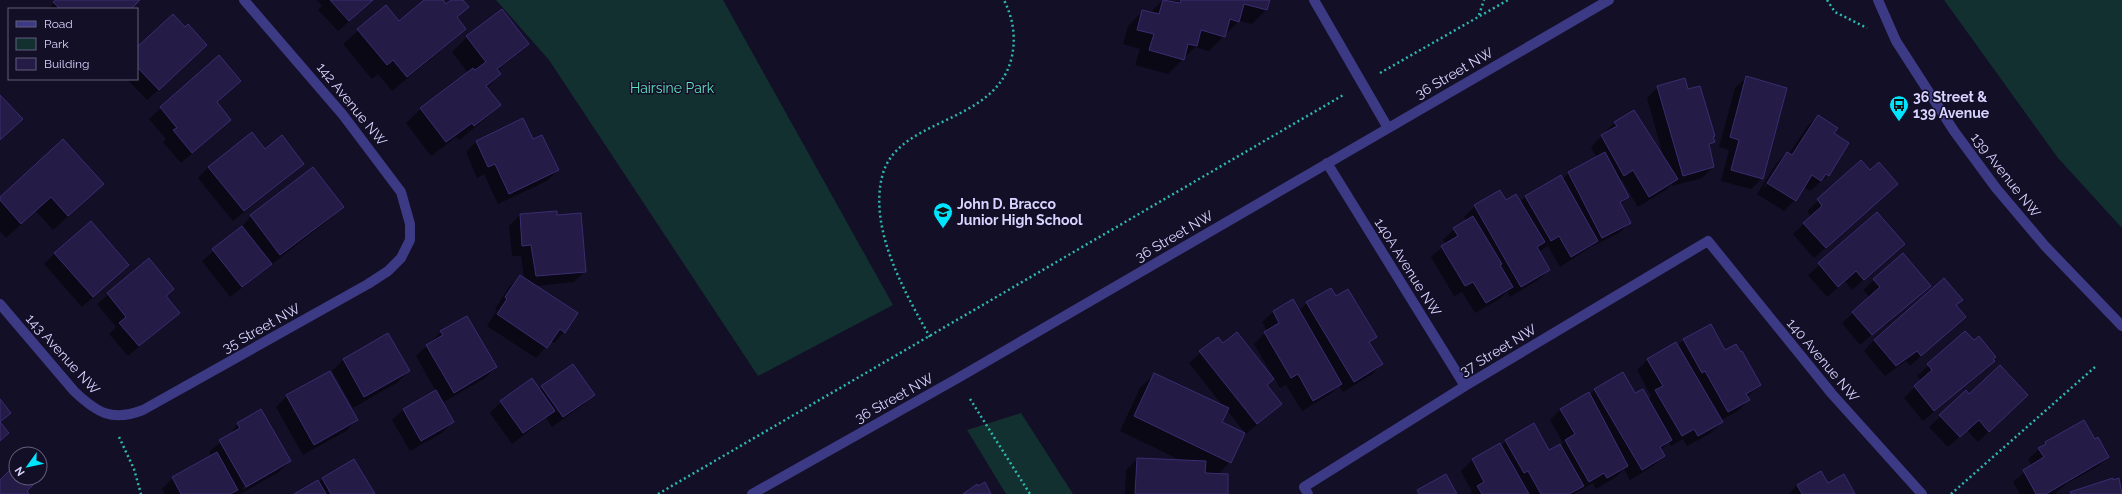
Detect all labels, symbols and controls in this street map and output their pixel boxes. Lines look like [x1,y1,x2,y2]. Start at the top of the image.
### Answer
legend [8,8,138,80]
text: Road [44,17,73,31]
text: Park [44,37,69,51]
street label: 36 Street NW [1412,44,1496,102]
text: Building [44,57,90,71]
street label: 142 Avenue NW [314,59,391,149]
park label: Hairsine Park [630,80,715,96]
place label: 36 Street & 139 Avenue [1913,89,1990,121]
bus stop icon: 36 Street & 139 Avenue [1888,94,1910,122]
street label: 139 Avenue NW [1968,130,2044,221]
place label: John D. Bracco Junior High School [957,196,1083,228]
school or university icon: John D. Bracco Junior High School [932,201,954,229]
street label: 36 Street NW [1132,207,1216,265]
street label: 140A Avenue NW [1371,215,1445,319]
street label: 35 Street NW [219,300,303,356]
street label: 143 Avenue NW [23,311,103,398]
street label: 140 Avenue NW [1784,315,1863,405]
street label: 37 Street NW [1457,321,1539,379]
street label: 36 Street NW [852,370,936,426]
north arrow [8,446,48,486]
text: N [12,464,28,478]

